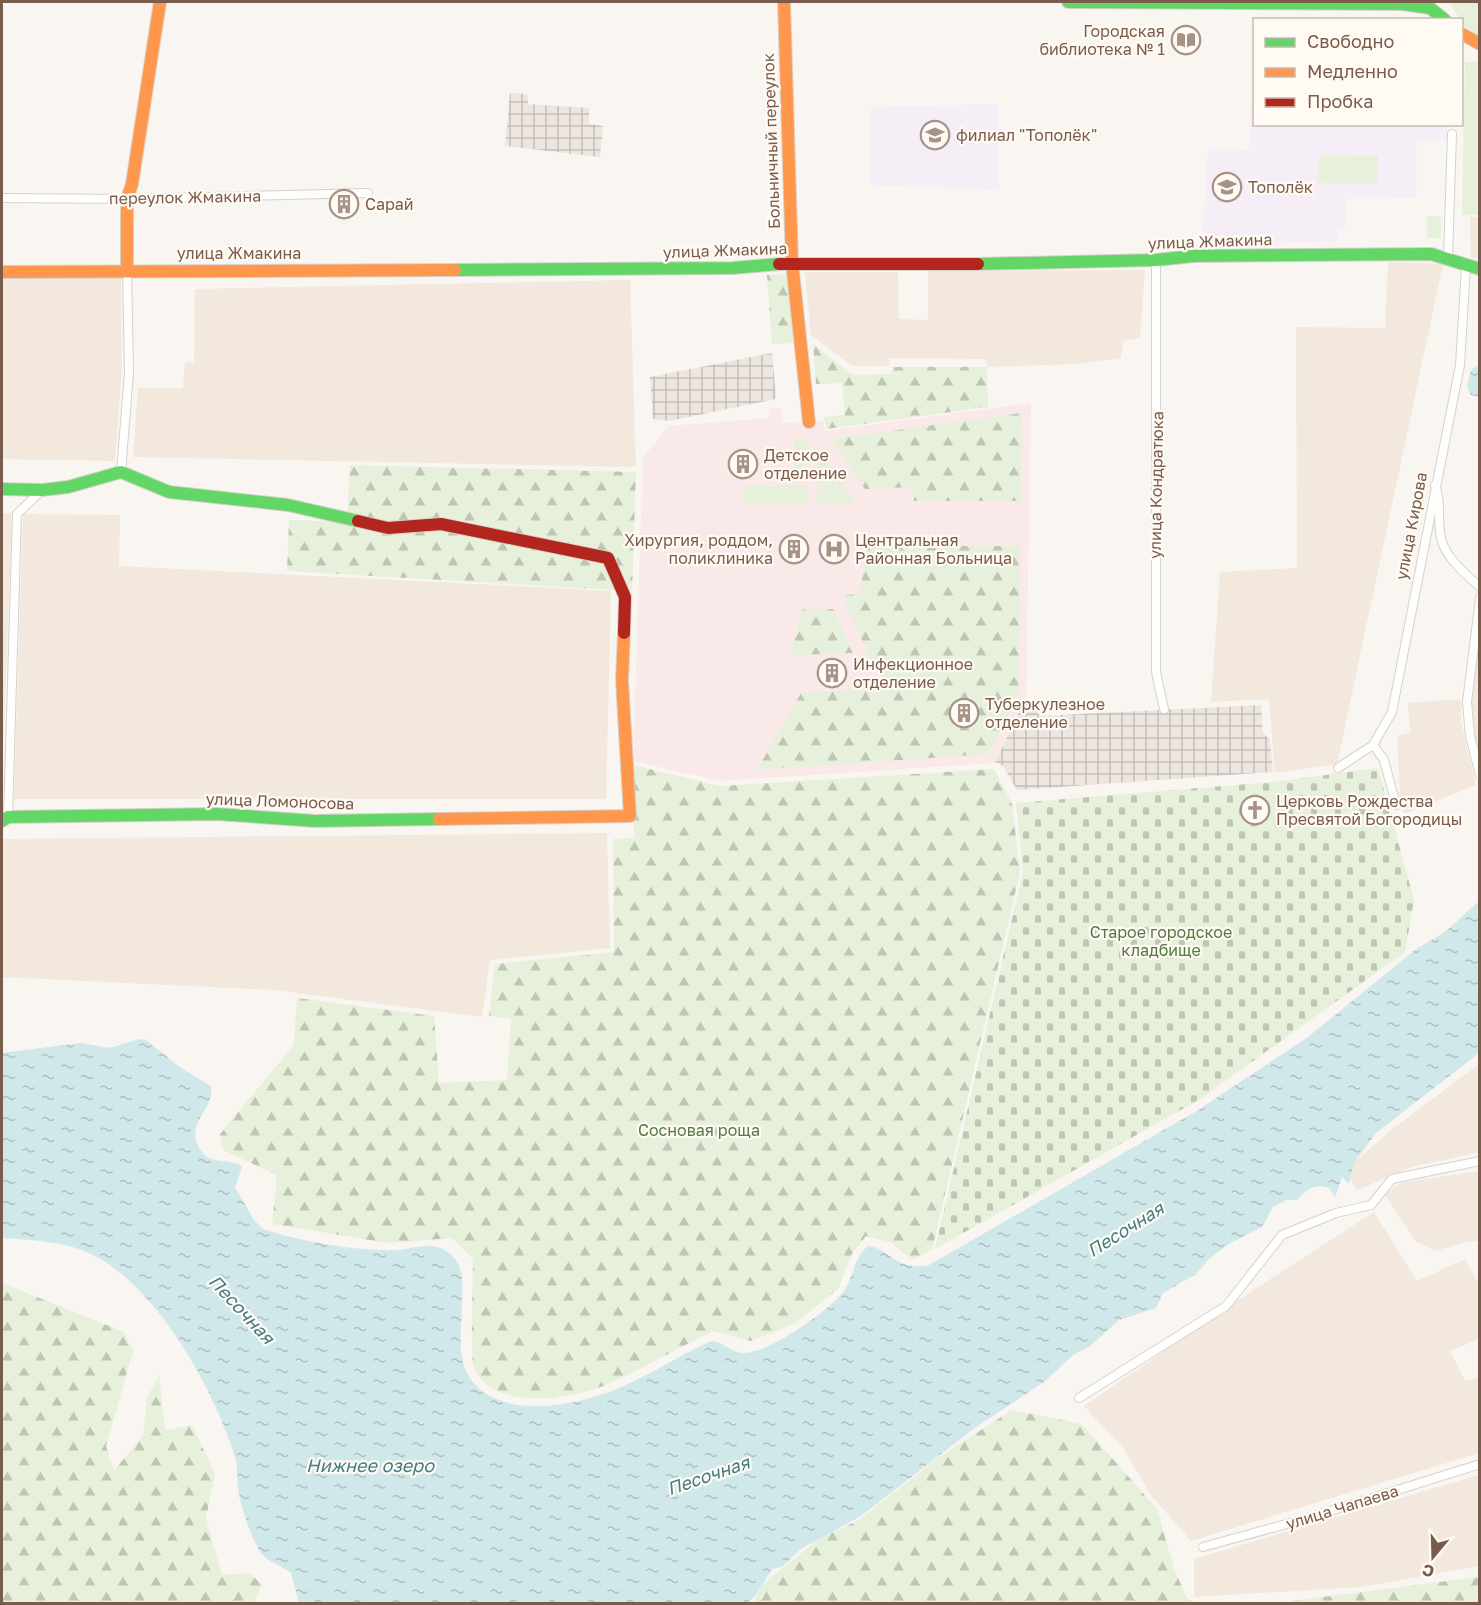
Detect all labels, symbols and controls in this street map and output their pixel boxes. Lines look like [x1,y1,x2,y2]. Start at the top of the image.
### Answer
legend [1253,18,1463,126]
place label: Городская библиотека № 1 [1039,21,1165,59]
library icon: Городская библиотека № 1 [1170,24,1202,56]
text: Свободно [1307,30,1394,52]
street label: Больничный переулок [758,53,784,229]
text: Медленно [1307,60,1398,82]
text: Пробка [1307,90,1373,112]
school or university icon: филиал "Тополёк" [919,119,951,151]
place label: филиал "Тополёк" [956,125,1097,145]
school or university icon: Тополёк [1211,171,1243,203]
place label: Тополёк [1248,177,1313,197]
street label: переулок Жмакина [109,186,261,208]
building icon: Сарай [328,188,360,220]
place label: Сарай [365,194,414,214]
street label: улица Жмакина [1147,229,1273,253]
street label: улица Жмакина [662,238,788,262]
street label: улица Жмакина [177,243,301,263]
street label: улица Кондратюка [1145,411,1167,559]
place label: Детское отделение [764,445,847,483]
building icon: Детское отделение [727,448,759,480]
street label: улица Кирова [1391,470,1431,582]
place label: Хирургия, роддом, поликлиника [624,530,773,568]
place label: Центральная Районная Больница [855,530,1012,568]
building icon: Хирургия, роддом, поликлиника [778,533,810,565]
hospital icon: Центральная Районная Больница [818,533,850,565]
place label: Инфекционное отделение [853,654,973,692]
building icon: Инфекционное отделение [816,657,848,689]
place label: Туберкулезное отделение [985,694,1105,732]
building icon: Туберкулезное отделение [948,697,980,729]
street label: улица Ломоносова [205,788,355,814]
place label: Церковь Рождества Пресвятой Богородицы [1276,791,1462,829]
church icon: Церковь Рождества Пресвятой Богородицы [1239,794,1271,826]
park label: Старое городское кладбище [1090,922,1232,960]
park label: Сосновая роща [638,1120,760,1140]
water label: Песочная [1083,1196,1169,1261]
water label: Песочная [205,1270,281,1349]
water label: Песочная [664,1450,754,1499]
water label: Нижнее озеро [306,1454,435,1476]
street label: улица Чапаева [1283,1480,1401,1534]
north arrow [1403,1527,1463,1587]
text: С [1419,1560,1437,1582]

